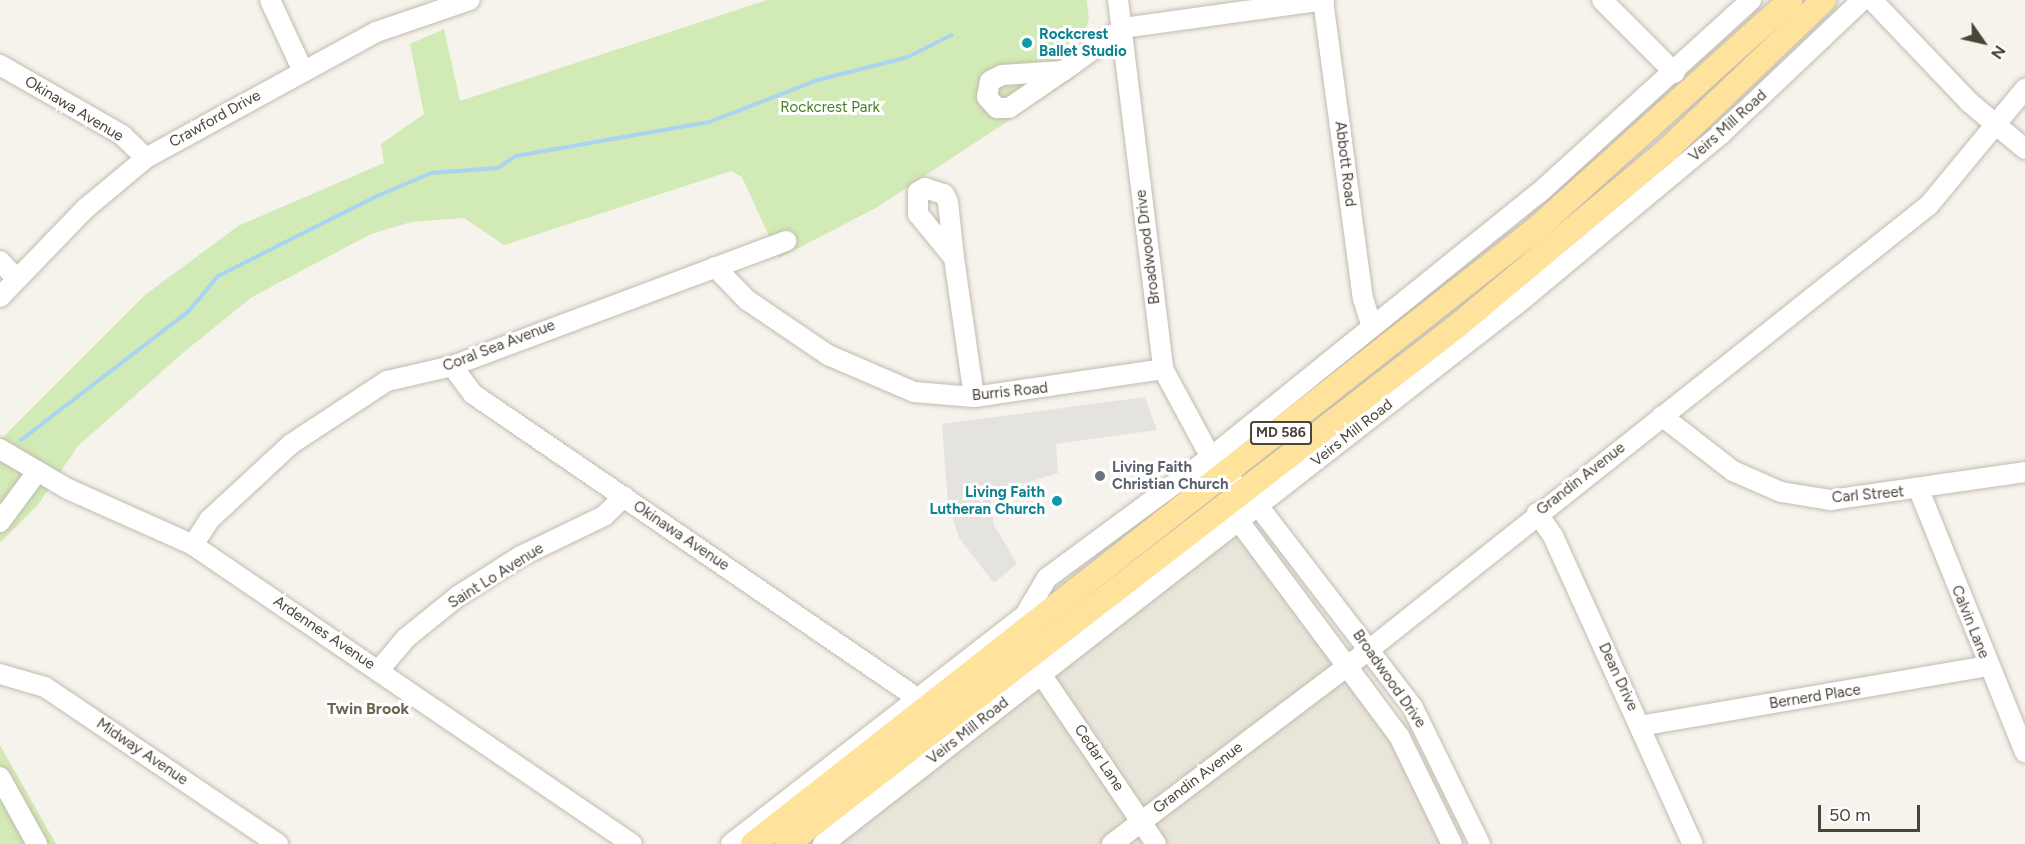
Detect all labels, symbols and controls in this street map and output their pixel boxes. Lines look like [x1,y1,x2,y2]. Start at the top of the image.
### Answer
north arrow [1953,12,2013,72]
place label: Rockcrest Ballet Studio [1039,25,1127,60]
marker: Rockcrest Ballet Studio [1020,36,1034,50]
text: N [1987,42,2010,63]
street label: Okinawa Avenue [21,72,127,146]
street label: Crawford Drive [166,86,264,152]
street label: Veirs Mill Road [1685,86,1771,166]
park label: Rockcrest Park [780,99,880,117]
street label: Abbott Road [1331,120,1359,208]
street label: Broadwood Drive [1132,189,1164,305]
street label: Coral Sea Avenue [440,316,558,376]
street label: Burris Road [971,379,1049,405]
street label: Veirs Mill Road [1308,396,1396,470]
road number: MD 586 [1250,422,1312,444]
street label: Grandin Avenue [1533,439,1629,519]
place label: Living Faith Christian Church [1112,458,1228,493]
marker: Living Faith Christian Church [1093,469,1107,483]
place label: Living Faith Lutheran Church [929,483,1045,518]
street label: Carl Street [1831,483,1905,507]
marker: Living Faith Lutheran Church [1050,494,1064,508]
street label: Okinawa Avenue [630,497,732,575]
street label: Saint Lo Avenue [445,539,547,613]
street label: Calvin Lane [1947,583,1993,661]
street label: Ardennes Avenue [270,592,378,674]
street label: Broadwood Drive [1348,627,1430,731]
street label: Dean Drive [1594,640,1642,714]
street label: Bernerd Place [1768,681,1862,713]
street label: Veirs Mill Road [924,694,1012,768]
district label: Twin Brook [327,699,409,719]
street label: Midway Avenue [93,715,191,789]
street label: Cedar Lane [1070,721,1128,795]
street label: Grandin Avenue [1150,738,1246,818]
scale bar [1821,793,1923,831]
text: 50 m [1829,804,1871,826]

